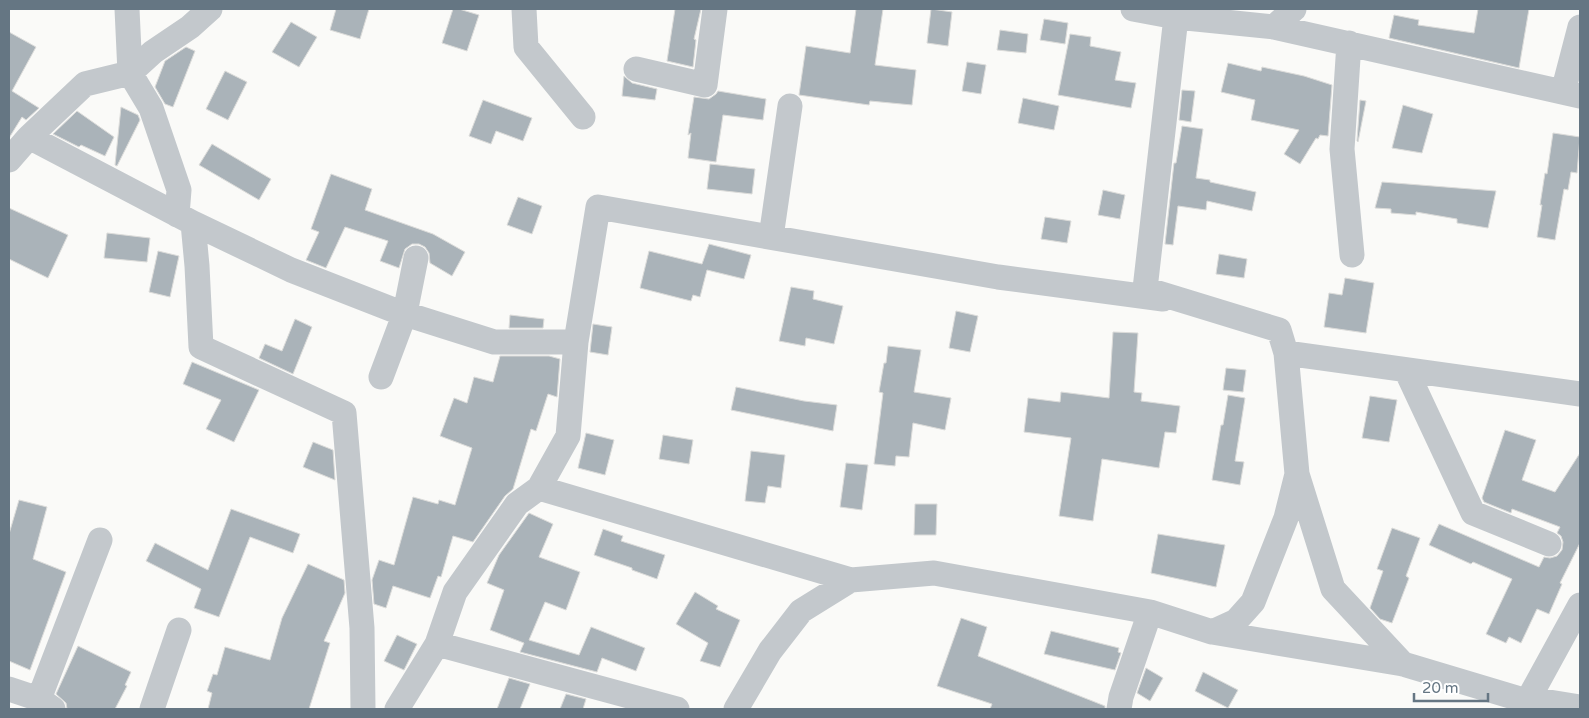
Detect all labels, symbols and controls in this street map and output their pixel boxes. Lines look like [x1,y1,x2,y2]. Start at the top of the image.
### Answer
scale bar [1414,670,1488,702]
text: 20 m [1422,679,1459,697]

